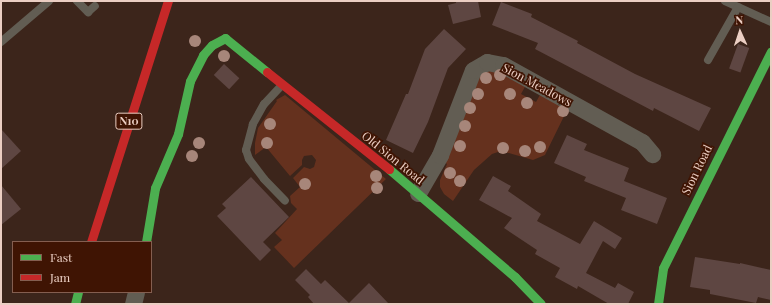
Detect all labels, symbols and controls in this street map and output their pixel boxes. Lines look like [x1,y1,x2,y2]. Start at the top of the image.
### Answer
north arrow [720,12,760,52]
text: N [735,12,744,27]
street label: Sion Meadows [500,61,574,109]
road number: N10 [115,112,143,130]
street label: Old Sion Road [359,128,427,188]
street label: Sion Road [679,143,715,197]
legend [12,241,152,293]
text: Fast [50,249,72,265]
text: Jam [50,269,70,285]

